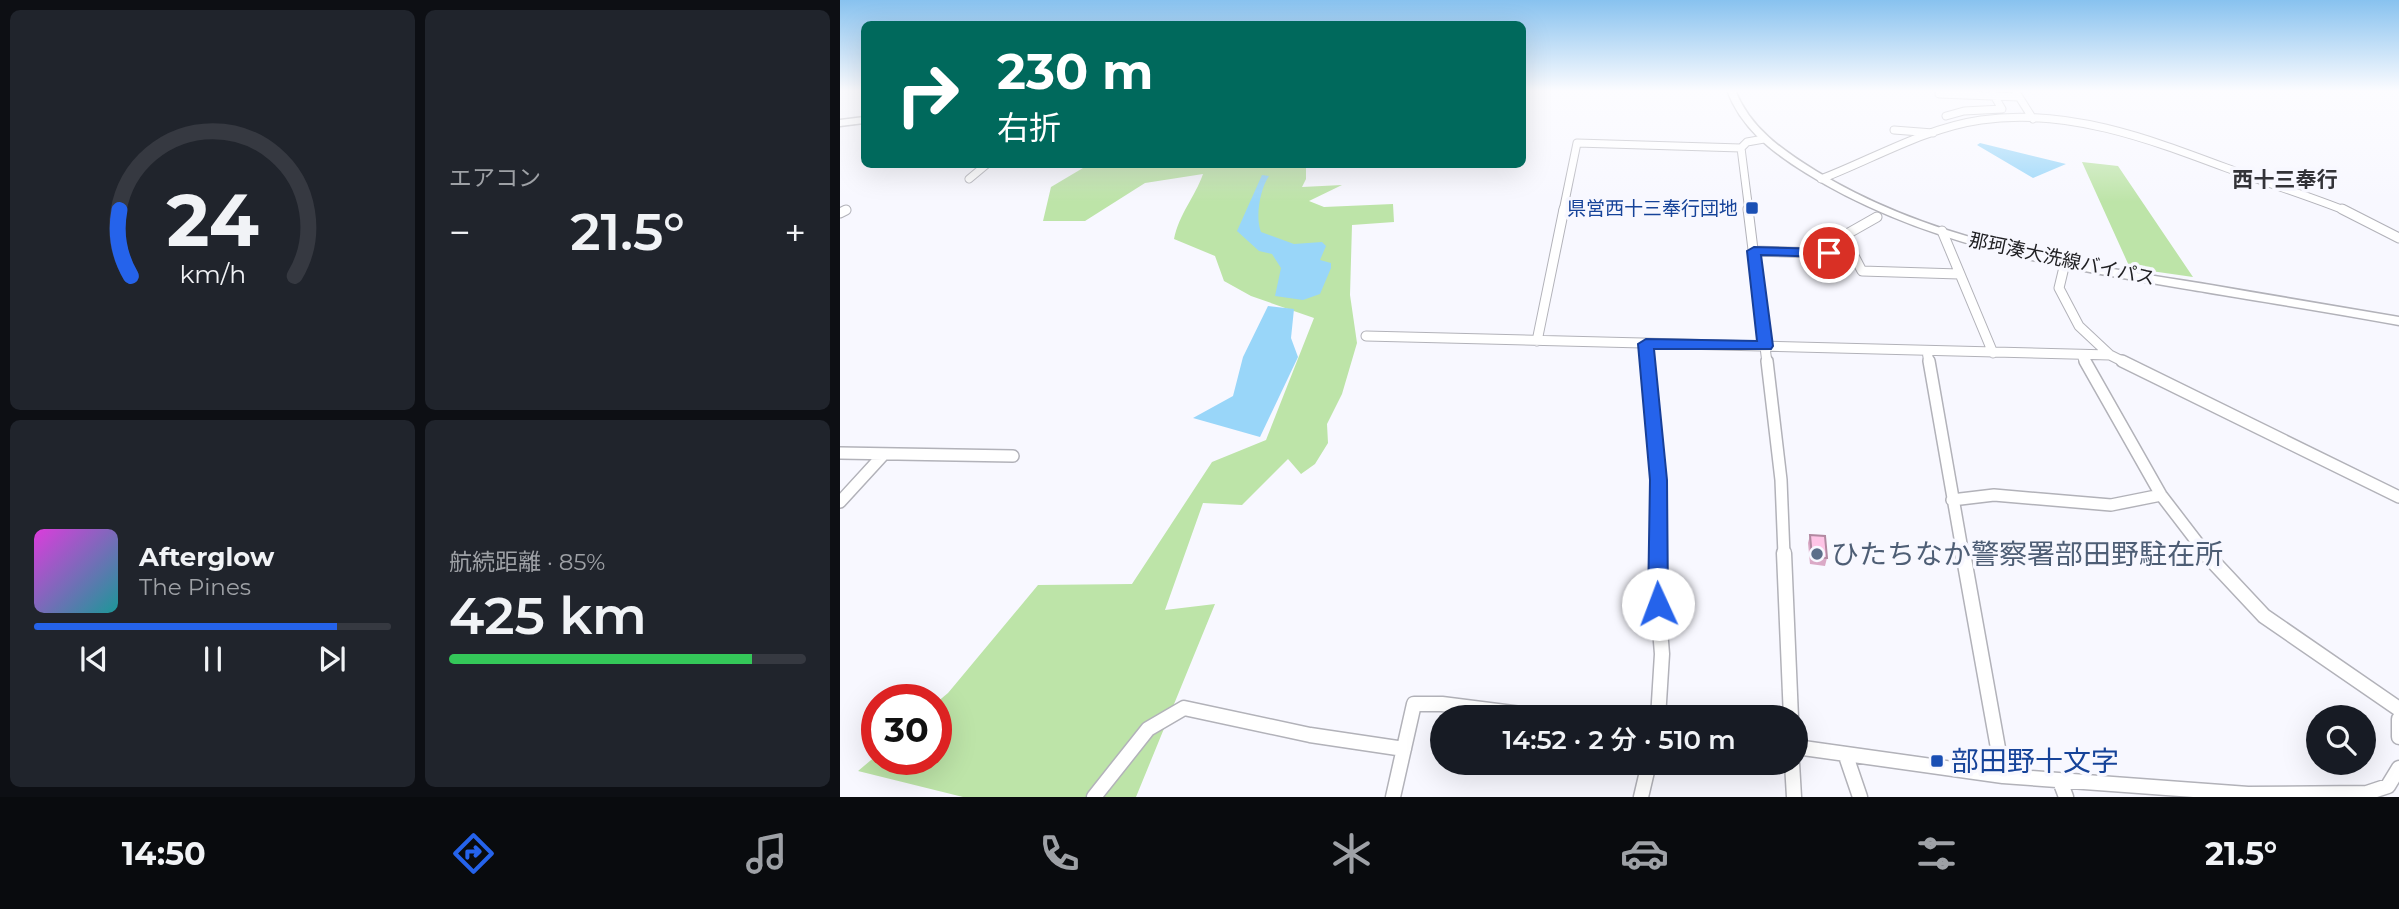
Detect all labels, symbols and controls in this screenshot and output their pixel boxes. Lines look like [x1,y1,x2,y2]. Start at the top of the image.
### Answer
text: 230 m [997,42,1153,101]
icon: right [882,49,973,140]
text: 右折 [997,108,1061,147]
text: エアコン [449,164,541,192]
district label: 西十三奉行 [2233,167,2338,192]
text: 24 [166,176,259,264]
place label: 県営西十三奉行団地 [1567,197,1738,220]
text: 21.5° [570,200,685,263]
marker: 県営西十三奉行団地 [1744,200,1760,216]
text: − [449,209,471,256]
text: + [784,209,806,256]
pin [1799,223,1859,283]
street label: 那珂湊大洗線バイパス [1967,228,2157,290]
icon: arrive [1810,234,1848,272]
text: km/h [179,259,246,289]
place label: ひたちなか警察署部田野駐在所 [1831,537,2223,571]
text: Afterglow [139,541,274,573]
marker: ひたちなか警察署部田野駐在所 [1809,546,1825,562]
text: 航続距離 · 85% [449,548,605,576]
position arrow [1621,567,1695,641]
text: The Pines [139,573,251,601]
text: 425 km [449,584,647,647]
icon: previous [75,640,113,678]
icon: pause [194,640,232,678]
icon: next [313,640,351,678]
speed limit sign: 30 [861,684,952,775]
map controls [2306,705,2376,775]
button: search [2306,705,2376,775]
text: 14:52 · 2 分 · 510 m [1502,724,1736,756]
place label: 部田野十文字 [1951,744,2119,778]
marker: 部田野十文字 [1929,753,1945,769]
icon: directions [449,829,498,878]
icon: music [742,829,791,878]
icon: phone [1035,829,1084,878]
icon: climate [1327,829,1376,878]
icon: car [1620,829,1669,878]
icon: filters [1912,829,1961,878]
text: 14:50 [122,834,206,873]
text: 21.5° [2205,834,2277,873]

